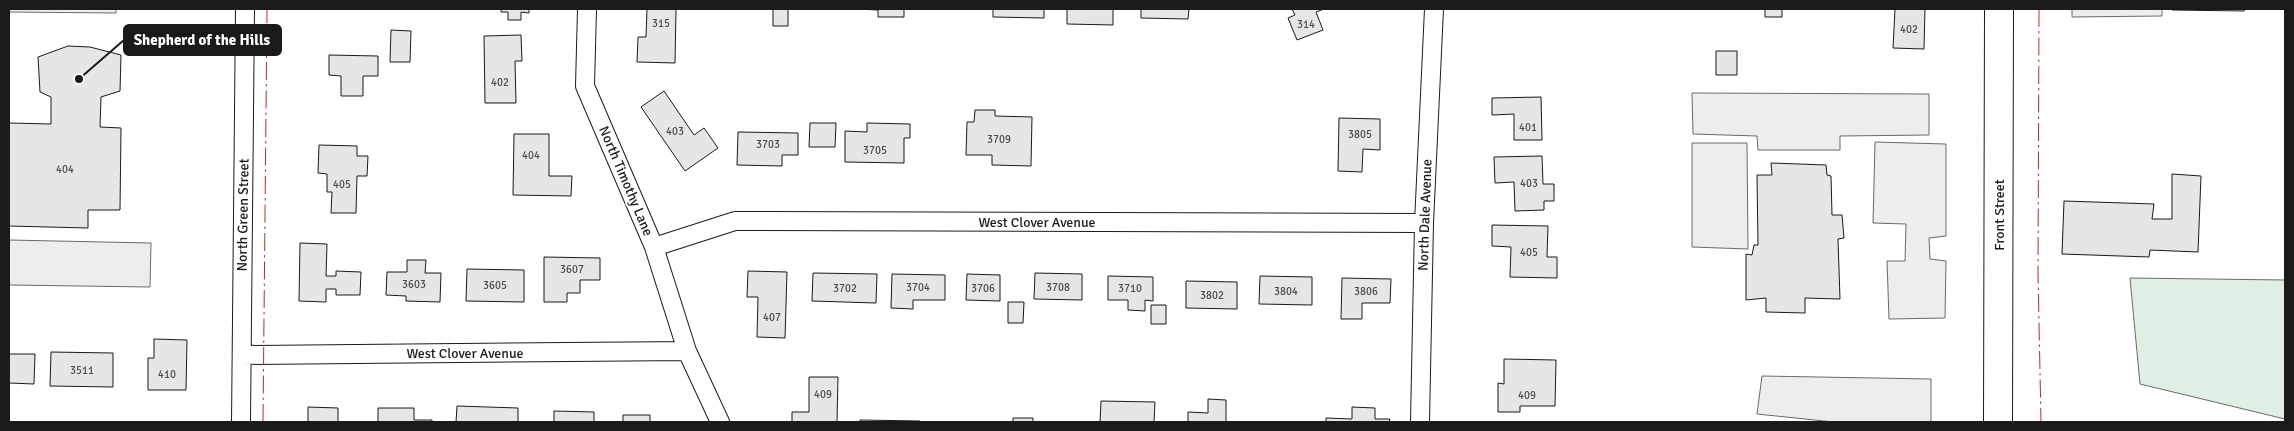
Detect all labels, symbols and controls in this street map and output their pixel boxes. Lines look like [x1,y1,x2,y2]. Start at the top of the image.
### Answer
house number: 315 [652,17,670,30]
house number: 314 [1297,18,1315,31]
house number: 402 [1900,23,1918,36]
callout: Shepherd of the Hills [124,25,281,55]
text: Shepherd of the Hills [134,31,271,49]
house number: 402 [491,76,509,89]
house number: 401 [1519,121,1537,134]
street label: North Timothy Lane [595,124,657,238]
house number: 403 [666,125,684,138]
house number: 3805 [1348,128,1372,141]
house number: 3709 [987,133,1011,146]
house number: 3703 [756,138,780,151]
house number: 3705 [863,144,887,157]
house number: 404 [522,149,540,162]
street label: North Green Street [234,158,252,272]
street label: North Dale Avenue [1415,159,1435,271]
house number: 404 [56,163,74,176]
house number: 403 [1520,177,1538,190]
house number: 405 [333,178,351,191]
street label: Front Street [1991,179,2008,251]
street label: West Clover Avenue [978,214,1096,231]
house number: 405 [1520,246,1538,259]
house number: 3607 [560,263,584,276]
house number: 3603 [402,278,426,291]
house number: 3605 [483,279,507,292]
house number: 3704 [906,281,930,294]
house number: 3708 [1046,281,1070,294]
house number: 3702 [833,282,857,295]
house number: 3706 [971,282,995,295]
house number: 3710 [1118,282,1142,295]
house number: 3804 [1274,285,1298,298]
house number: 3806 [1354,285,1378,298]
house number: 3802 [1200,289,1224,302]
house number: 407 [763,311,781,324]
street label: West Clover Avenue [406,345,524,362]
house number: 3511 [70,364,94,377]
house number: 410 [158,368,176,381]
house number: 409 [814,388,832,401]
house number: 409 [1518,389,1536,402]

